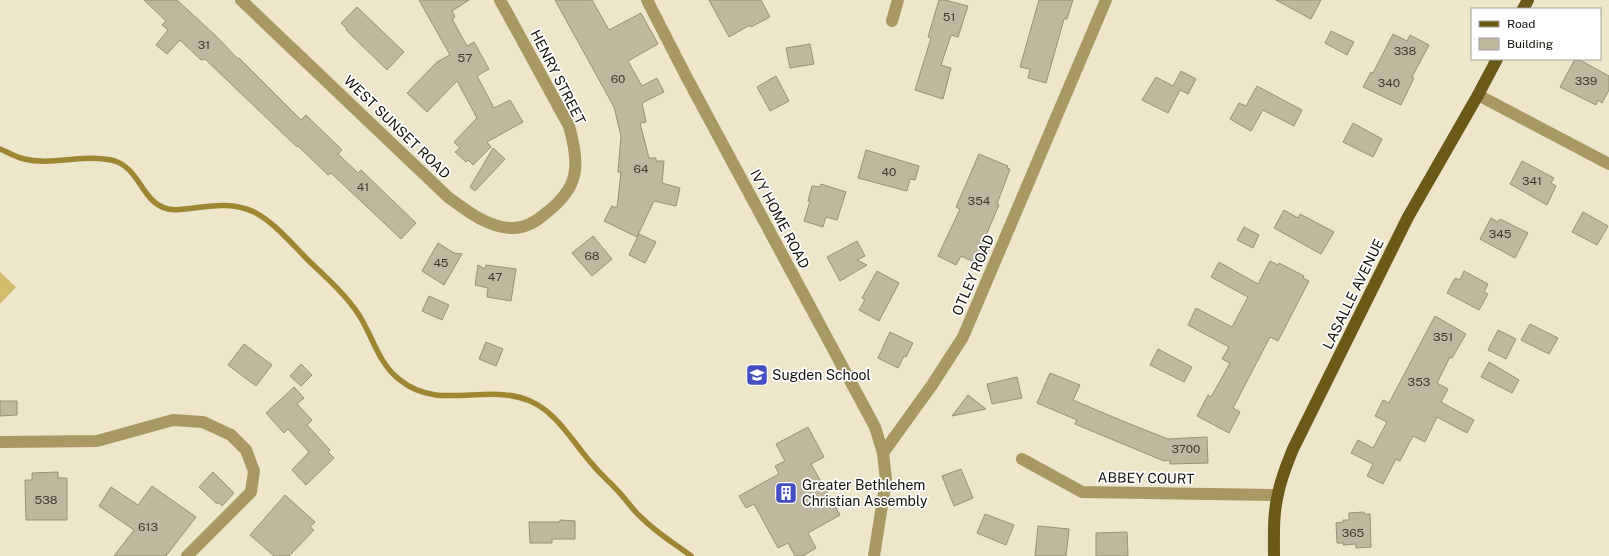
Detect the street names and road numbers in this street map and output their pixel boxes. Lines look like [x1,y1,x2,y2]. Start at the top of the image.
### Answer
street label: HENRY STREET [527,27,589,127]
street label: WEST SUNSET ROAD [341,72,453,182]
street label: IVY HOME ROAD [747,167,813,271]
street label: OTLEY ROAD [949,232,997,318]
street label: LASALLE AVENUE [1319,236,1387,352]
street label: ABBEY COURT [1097,469,1195,487]

